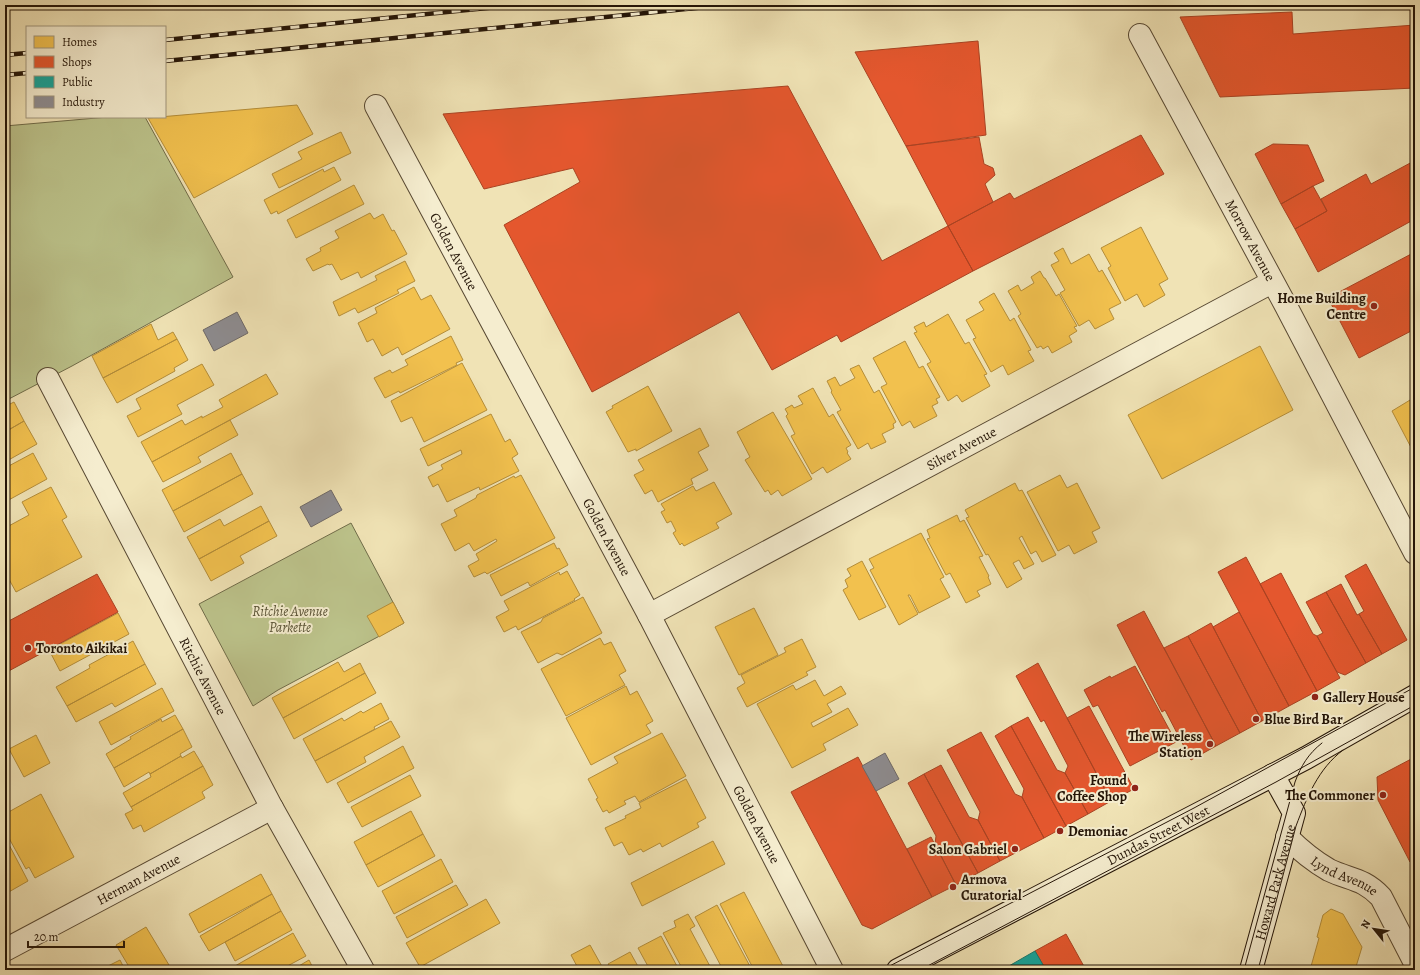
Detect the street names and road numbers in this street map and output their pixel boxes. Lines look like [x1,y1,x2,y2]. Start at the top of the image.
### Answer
street label: Morrow Avenue [1220,196,1280,285]
street label: Golden Avenue [425,209,482,294]
street label: Silver Avenue [923,422,1000,475]
street label: Golden Avenue [578,495,635,579]
street label: Ritchie Avenue [174,634,231,718]
street label: Golden Avenue [728,782,784,867]
street label: Dundas Street West [1104,801,1213,870]
street label: Howard Park Avenue [1251,822,1300,943]
street label: Herman Avenue [93,849,184,910]
street label: Lynd Avenue [1307,852,1382,900]

